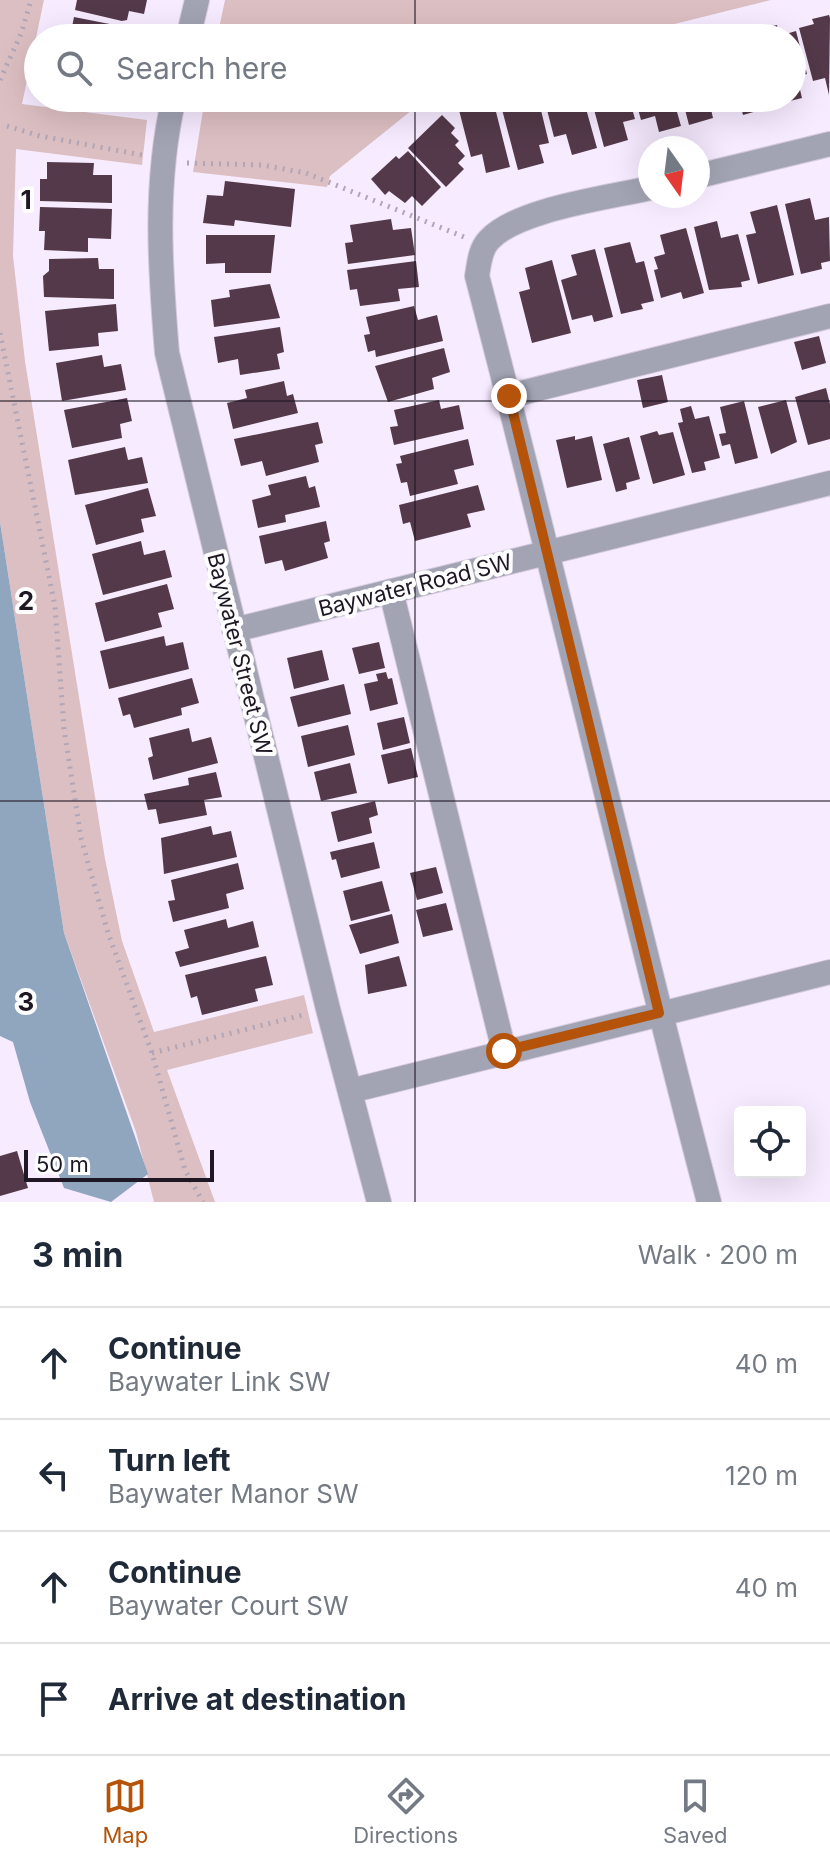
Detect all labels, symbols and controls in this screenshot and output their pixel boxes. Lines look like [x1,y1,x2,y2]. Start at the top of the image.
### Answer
search box [24,24,806,112]
icon: search [52,46,96,90]
text: Search here [116,50,288,86]
north arrow [638,136,710,208]
text: 1 [20,184,32,215]
route end [491,378,527,414]
street label: Baywater Road SW [316,548,515,622]
street label: Baywater Street SW [202,550,278,758]
text: 2 [18,585,34,616]
text: 3 [18,986,34,1017]
route start [486,1033,522,1069]
map controls [734,1106,806,1178]
button: locate [734,1106,806,1178]
scale bar [24,1146,214,1182]
text: 50 m [36,1151,89,1177]
text: 3 min [32,1234,123,1275]
text: Walk · 200 m [638,1239,798,1270]
text: Continue [108,1330,242,1366]
icon: ahead [32,1341,76,1385]
text: 40 m [735,1348,798,1379]
text: Baywater Link SW [108,1366,330,1397]
text: Turn left [108,1442,230,1478]
icon: left [32,1453,76,1497]
text: 120 m [725,1460,798,1491]
text: Baywater Manor SW [108,1478,359,1509]
text: Continue [108,1554,242,1590]
icon: ahead [32,1565,76,1609]
text: 40 m [735,1572,798,1603]
text: Baywater Court SW [108,1590,349,1621]
icon: arrive [32,1677,76,1721]
text: Arrive at destination [108,1681,406,1717]
tab: Map [103,1774,148,1848]
tab: Directions [353,1774,458,1848]
tab: Saved [663,1774,727,1848]

